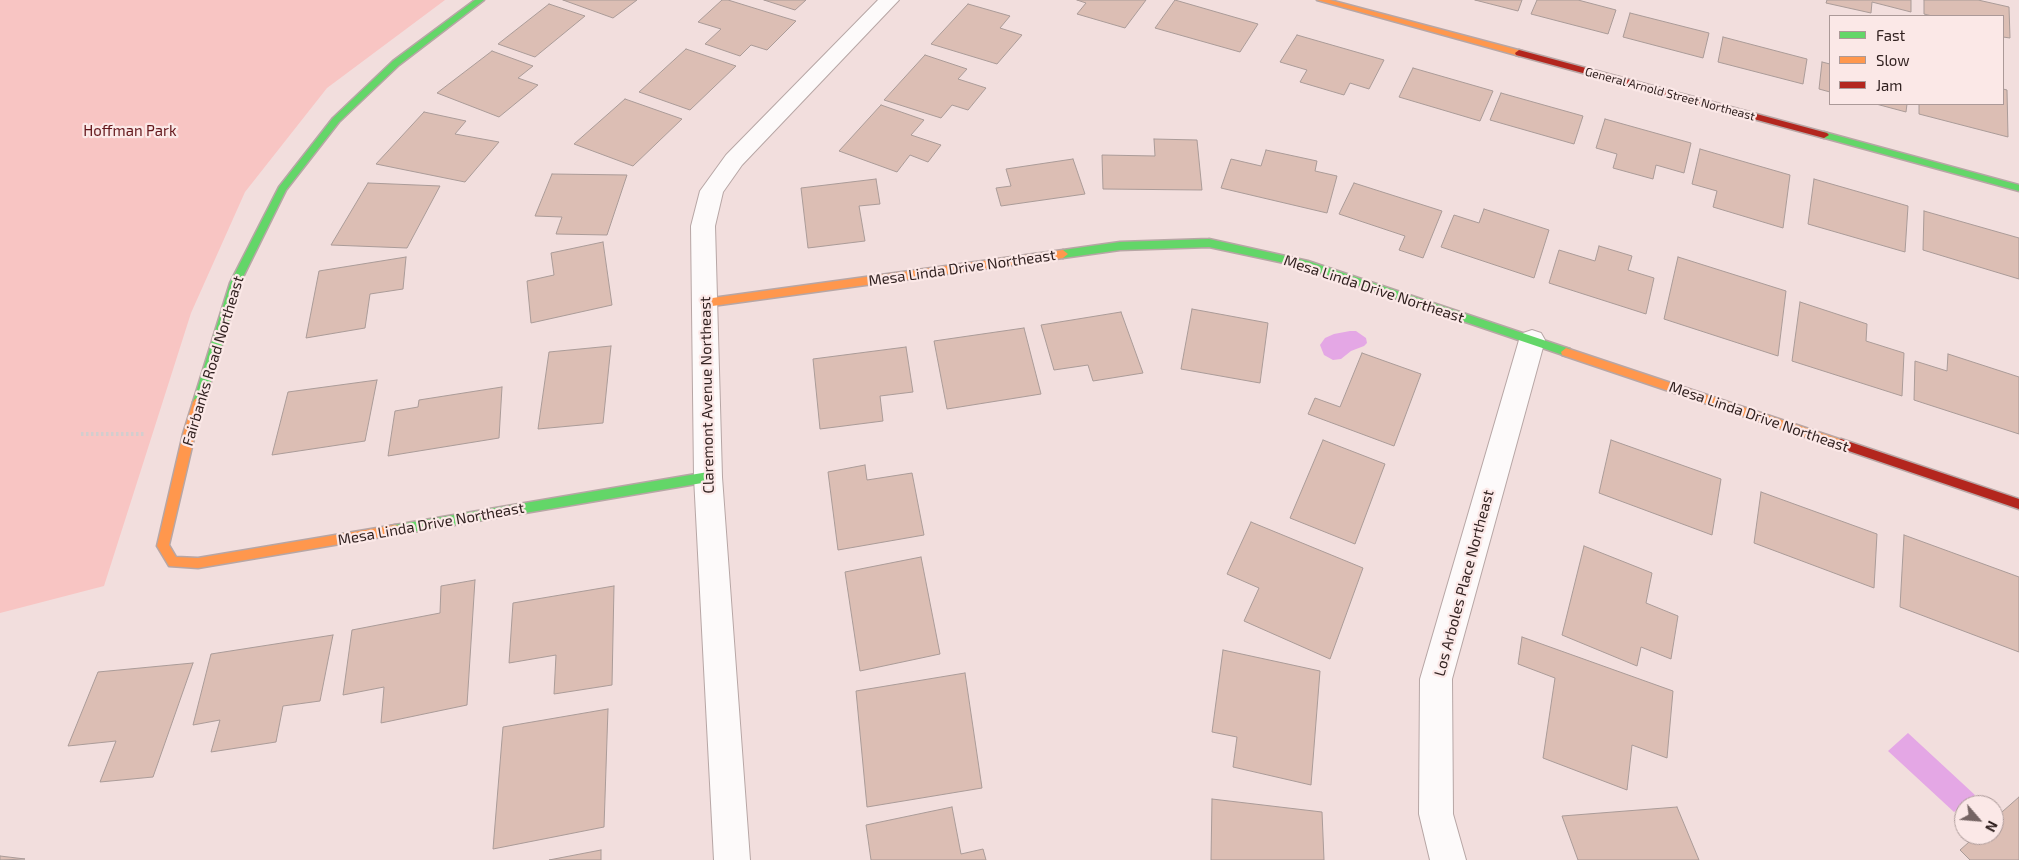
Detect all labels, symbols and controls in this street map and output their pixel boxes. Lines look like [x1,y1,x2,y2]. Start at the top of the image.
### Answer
legend [1829,15,2004,105]
text: Fast [1876,26,1905,44]
text: Slow [1876,51,1910,69]
street label: General Arnold Street Northeast [1583,64,1757,124]
text: Jam [1876,76,1902,94]
park label: Hoffman Park [83,122,177,140]
street label: Mesa Linda Drive Northeast [867,246,1057,290]
street label: Mesa Linda Drive Northeast [1281,251,1467,327]
street label: Fairbanks Road Northeast [179,274,247,448]
street label: Claremont Avenue Northeast [696,296,718,494]
street label: Mesa Linda Drive Northeast [1667,378,1851,456]
street label: Los Arboles Place Northeast [1430,488,1498,678]
street label: Mesa Linda Drive Northeast [336,499,526,549]
north arrow [1954,795,2004,845]
text: N [1982,818,2002,835]

